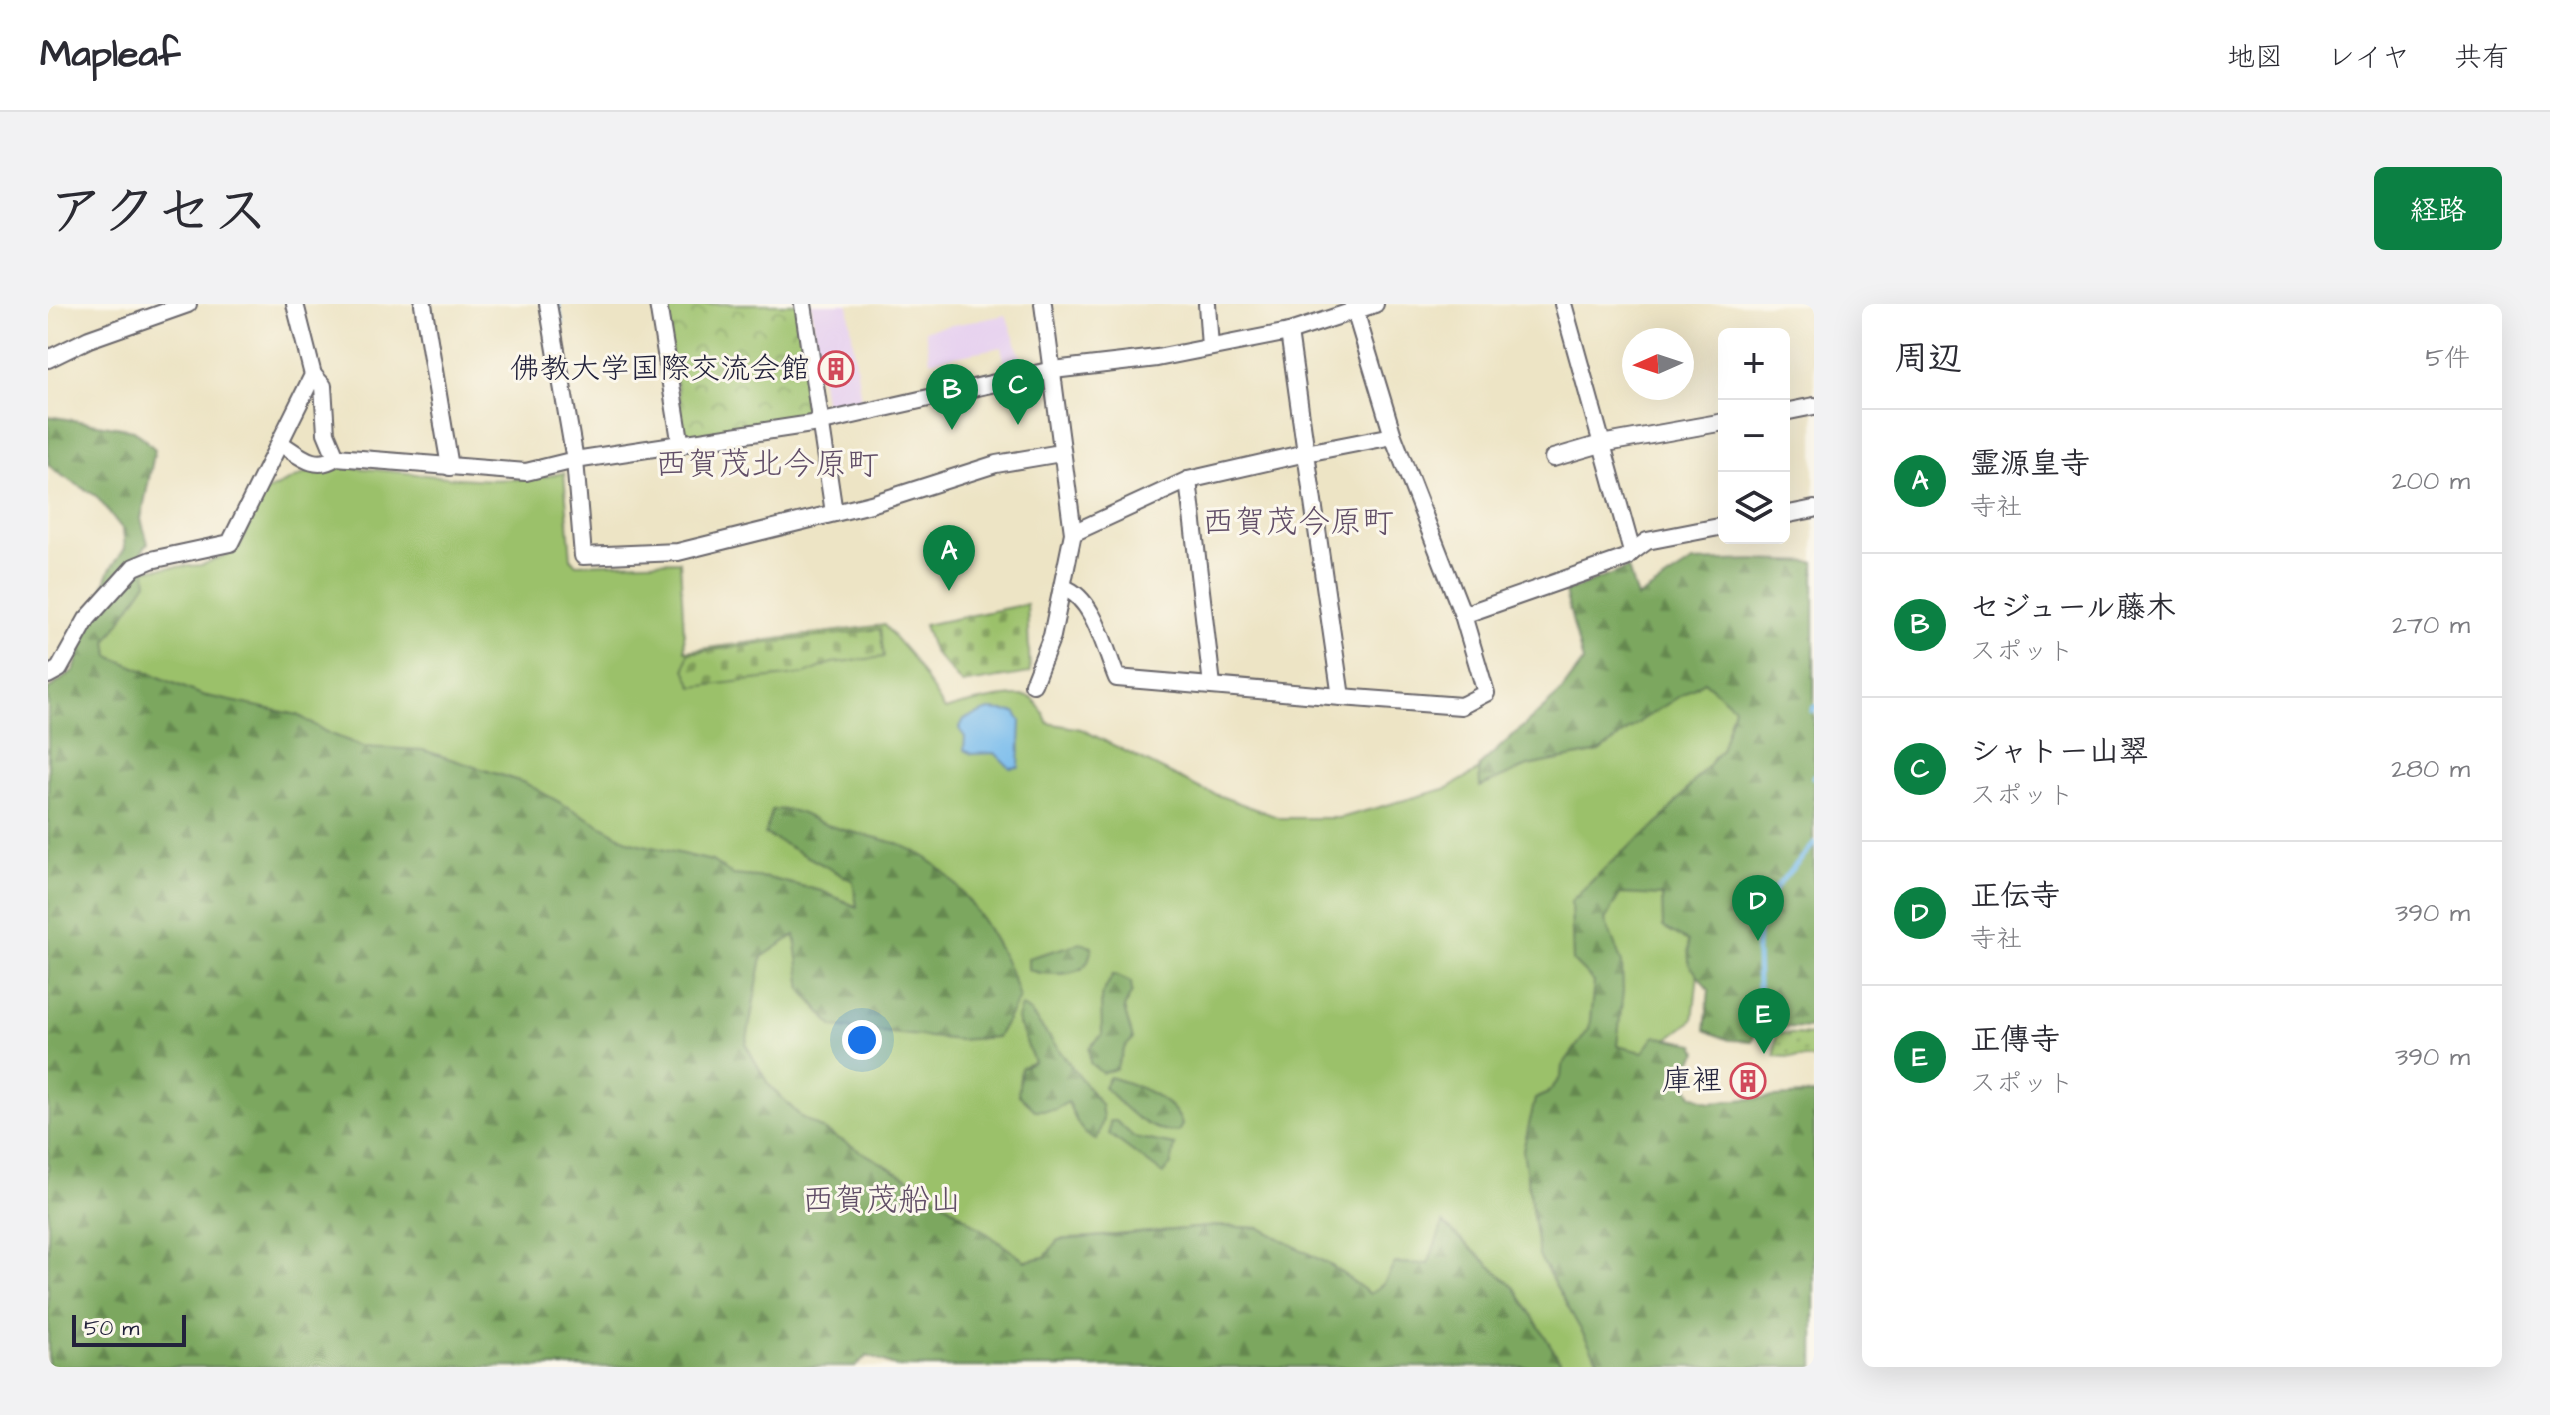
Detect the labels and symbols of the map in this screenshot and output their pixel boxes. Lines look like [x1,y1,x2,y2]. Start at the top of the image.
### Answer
north arrow [1622,328,1694,400]
place label: 佛教大学国際交流会館 [510,348,810,390]
building icon: 佛教大学国際交流会館 [817,350,855,388]
pin: C [992,359,1044,425]
pin: B [926,364,978,430]
district label: 西賀茂北今原町 [655,442,879,487]
district label: 西賀茂今原町 [1202,500,1394,545]
pin: A [923,525,975,591]
pin: D [1732,875,1784,941]
pin: E [1738,988,1790,1054]
your location [842,1020,882,1060]
place label: 庫裡 [1662,1060,1722,1102]
building icon: 庫裡 [1729,1062,1767,1100]
district label: 西賀茂船山 [802,1178,962,1223]
scale bar [72,1311,186,1347]

